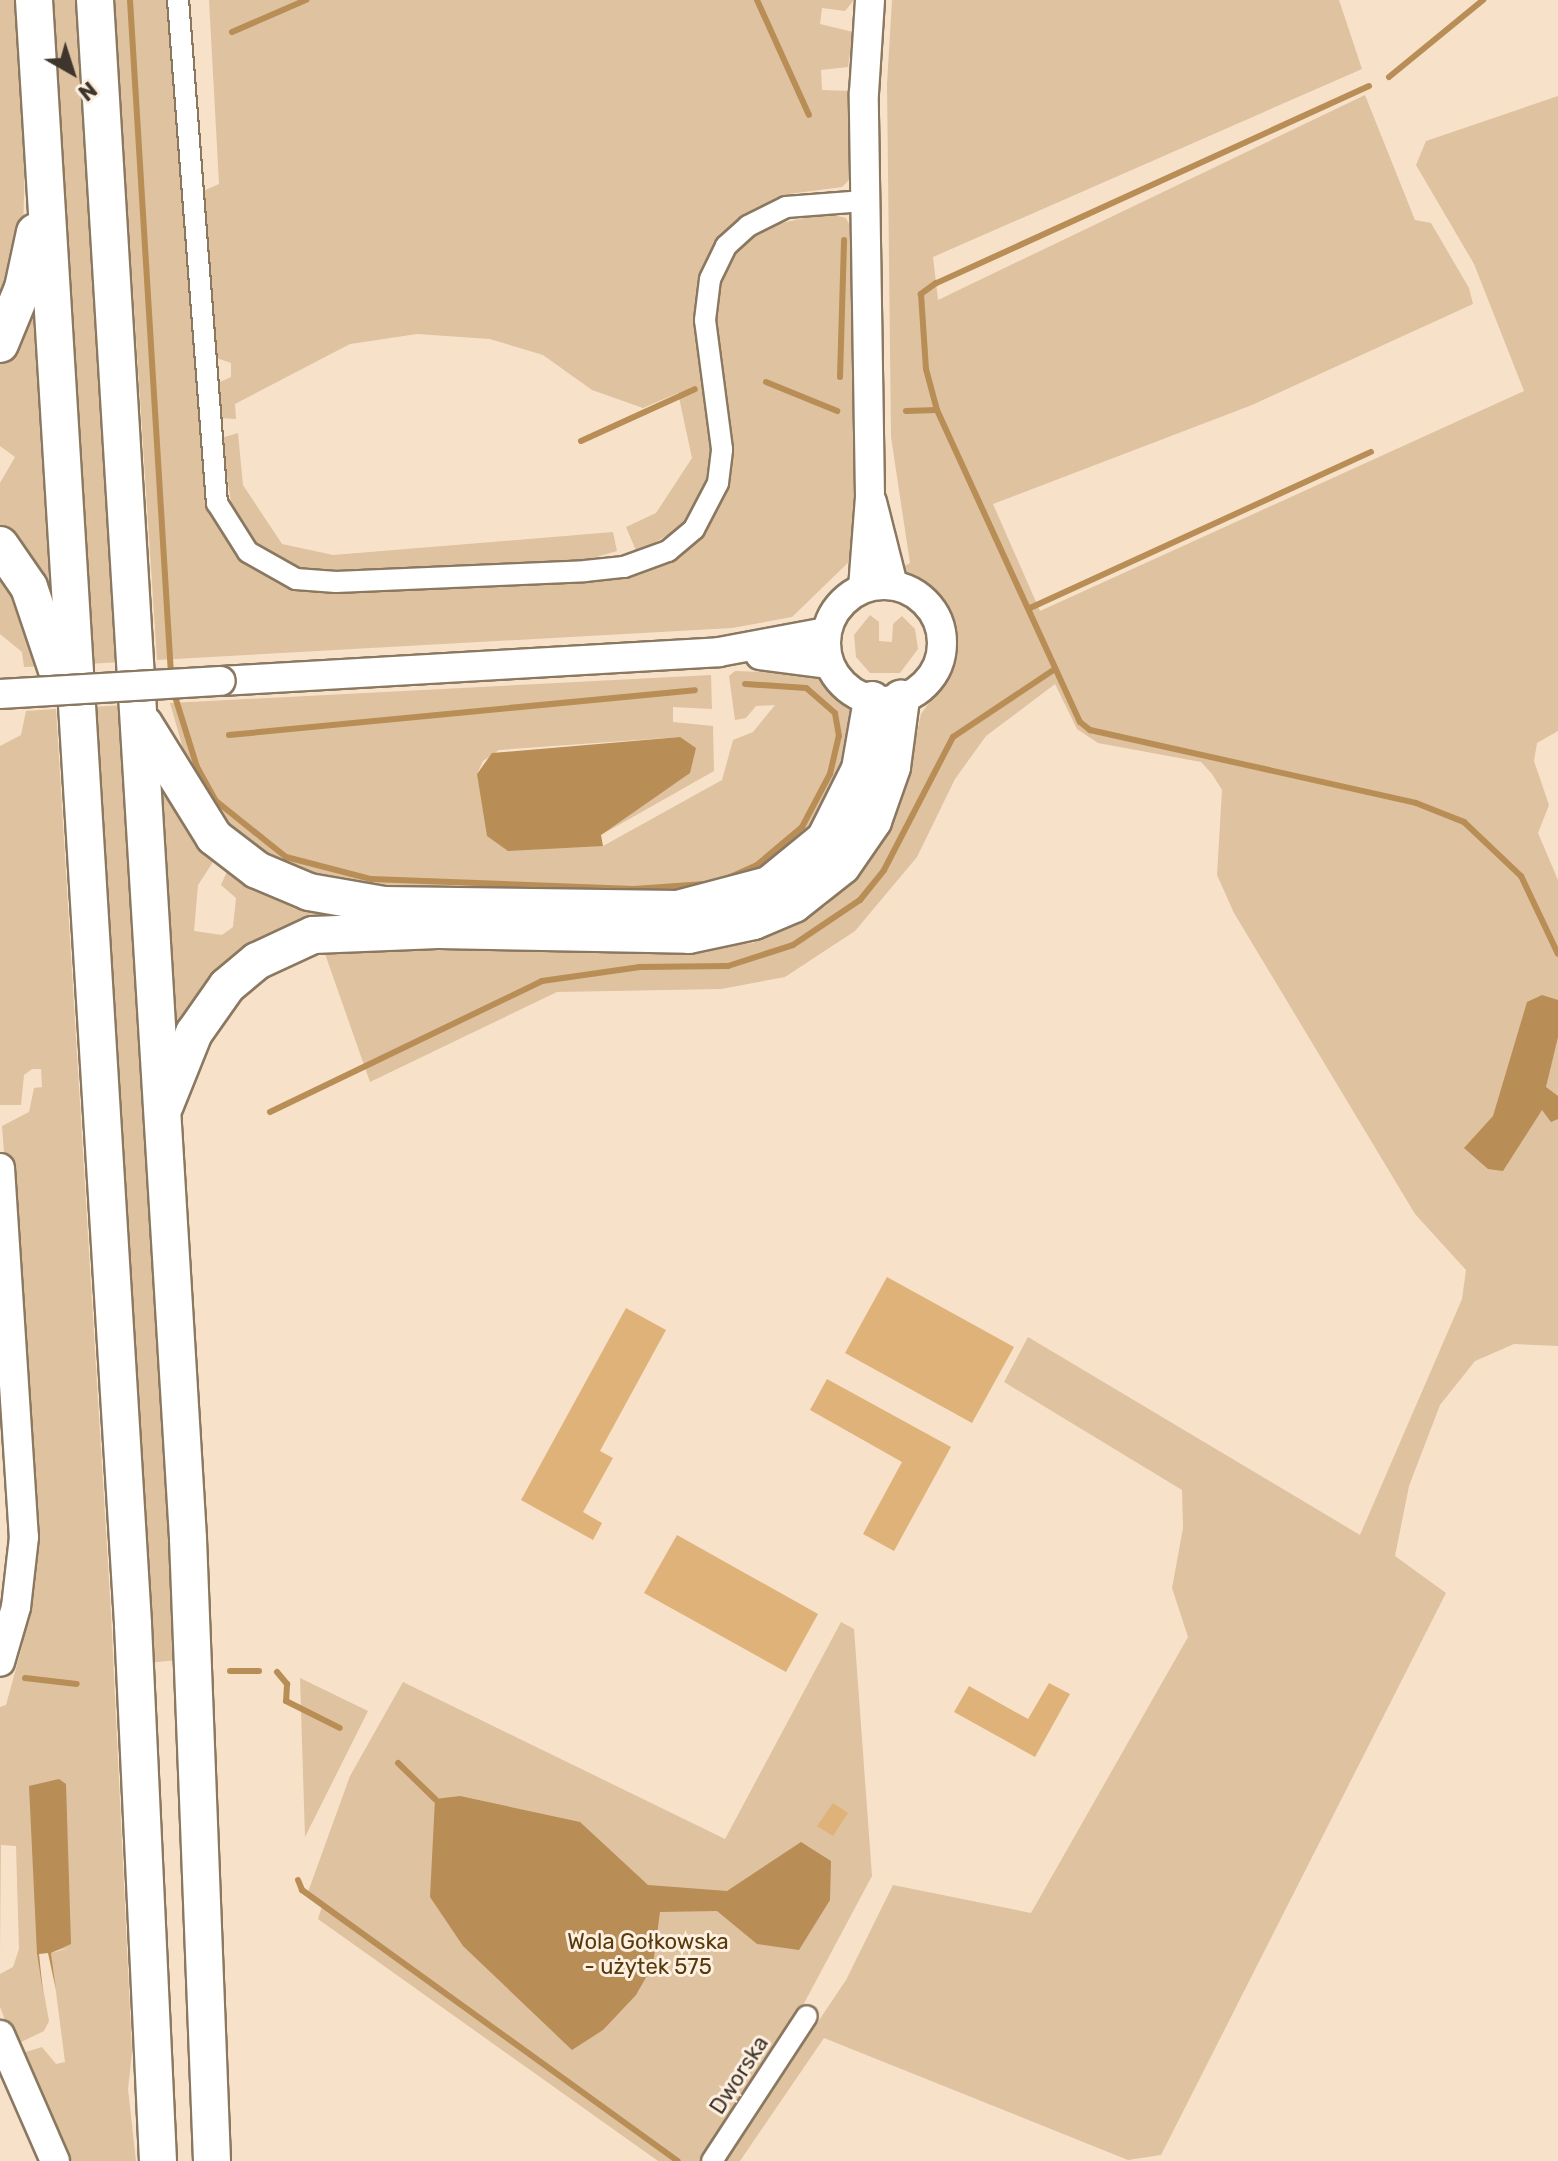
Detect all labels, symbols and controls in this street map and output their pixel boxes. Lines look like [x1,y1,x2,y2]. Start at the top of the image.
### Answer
north arrow [32,32,112,112]
text: N [73,76,102,107]
park label: Wola Gołkowska - użytek 575 [567,1928,729,1980]
street label: Dworska [704,2031,774,2119]

